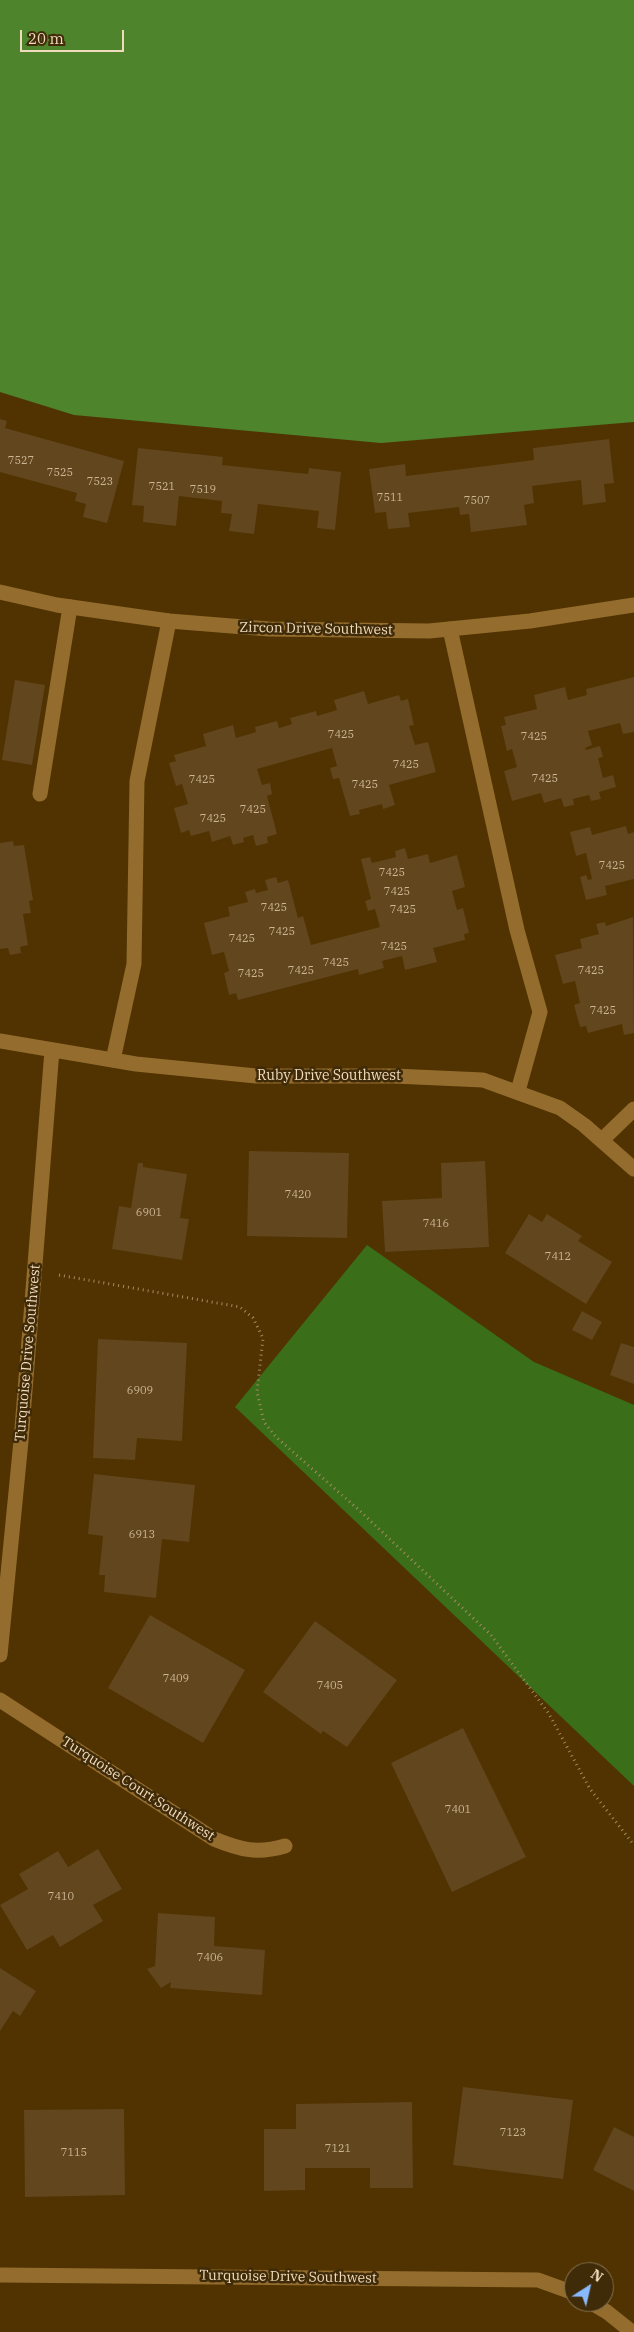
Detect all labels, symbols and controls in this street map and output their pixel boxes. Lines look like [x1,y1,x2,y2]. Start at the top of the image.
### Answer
scale bar [22,20,126,52]
text: 20 m [28,29,64,48]
house number: 7527 [8,454,34,468]
house number: 7525 [47,466,73,480]
house number: 7523 [87,475,113,489]
house number: 7521 [149,480,175,494]
house number: 7519 [190,483,216,497]
house number: 7511 [377,491,403,505]
house number: 7507 [464,494,490,508]
street label: Zircon Drive Southwest [239,619,393,639]
house number: 7425 [328,728,354,742]
house number: 7425 [521,730,547,744]
house number: 7425 [393,758,419,772]
house number: 7425 [532,772,558,786]
house number: 7425 [189,773,215,787]
house number: 7425 [352,778,378,792]
house number: 7425 [240,803,266,817]
house number: 7425 [200,812,226,826]
house number: 7425 [599,859,625,873]
house number: 7425 [379,866,405,880]
house number: 7425 [384,885,410,899]
house number: 7425 [261,901,287,915]
house number: 7425 [390,903,416,917]
house number: 7425 [269,925,295,939]
house number: 7425 [229,932,255,946]
house number: 7425 [381,940,407,954]
house number: 7425 [323,956,349,970]
house number: 7425 [288,964,314,978]
house number: 7425 [578,964,604,978]
house number: 7425 [238,967,264,981]
house number: 7425 [590,1004,616,1018]
street label: Ruby Drive Southwest [257,1068,401,1084]
house number: 7420 [285,1188,311,1202]
house number: 6901 [136,1206,162,1220]
house number: 7416 [423,1217,449,1231]
house number: 7412 [545,1250,571,1264]
street label: Turquoise Drive Southwest [12,1264,44,1442]
house number: 6909 [127,1384,153,1398]
house number: 6913 [129,1528,155,1542]
house number: 7409 [163,1672,189,1686]
house number: 7405 [317,1679,343,1693]
street label: Turquoise Court Southwest [58,1733,218,1845]
house number: 7401 [445,1803,471,1817]
house number: 7410 [48,1890,74,1904]
house number: 7406 [197,1951,223,1965]
house number: 7123 [500,2126,526,2140]
house number: 7121 [325,2142,351,2156]
house number: 7115 [61,2146,87,2160]
north arrow [564,2262,614,2312]
text: N [587,2265,607,2286]
street label: Turquoise Drive Southwest [199,2267,377,2287]

